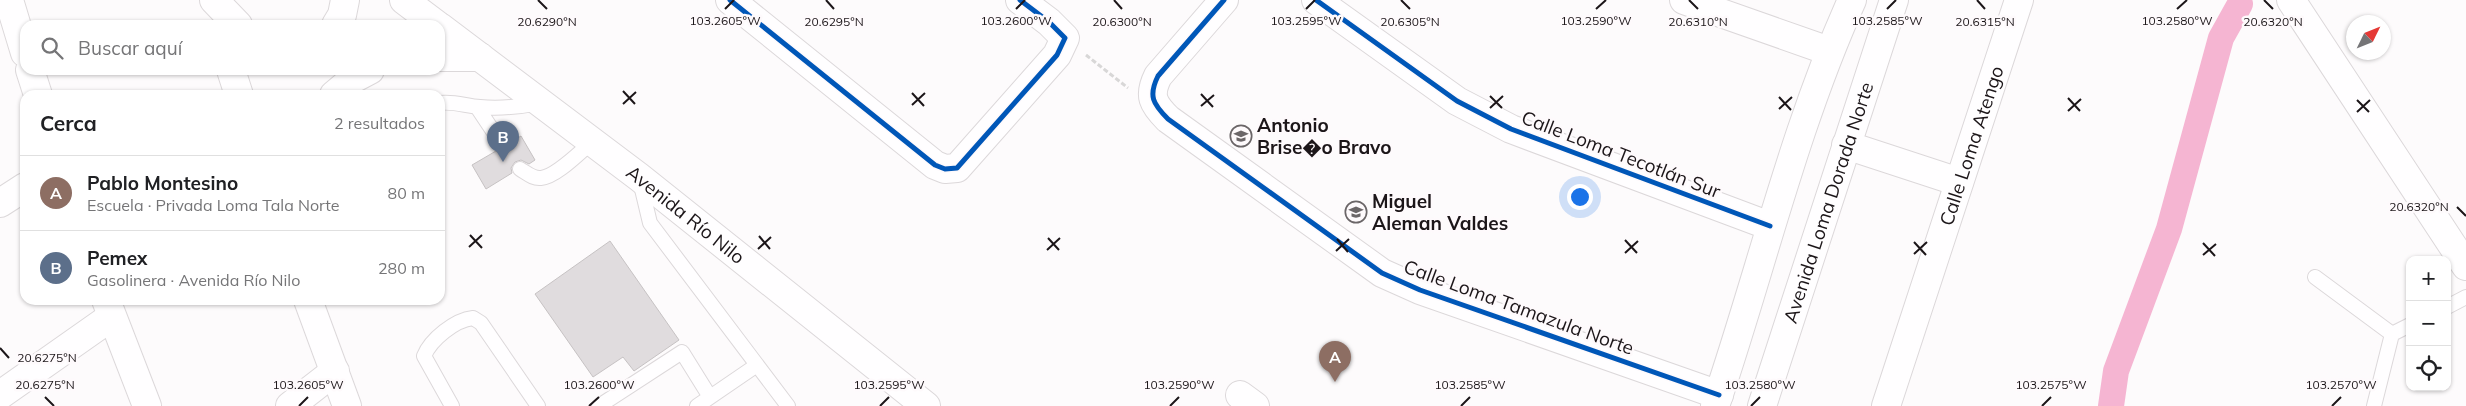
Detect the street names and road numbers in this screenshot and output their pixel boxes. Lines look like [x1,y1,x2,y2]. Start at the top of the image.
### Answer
street label: Calle Loma Atengo [1934,63,2009,229]
street label: Avenida Loma Dorada Norte [1778,79,1879,326]
street label: Calle Loma Tecotlán Sur [1518,105,1724,203]
street label: Avenida Río Nilo [622,160,750,269]
street label: Calle Loma Tamazula Norte [1401,254,1637,360]

